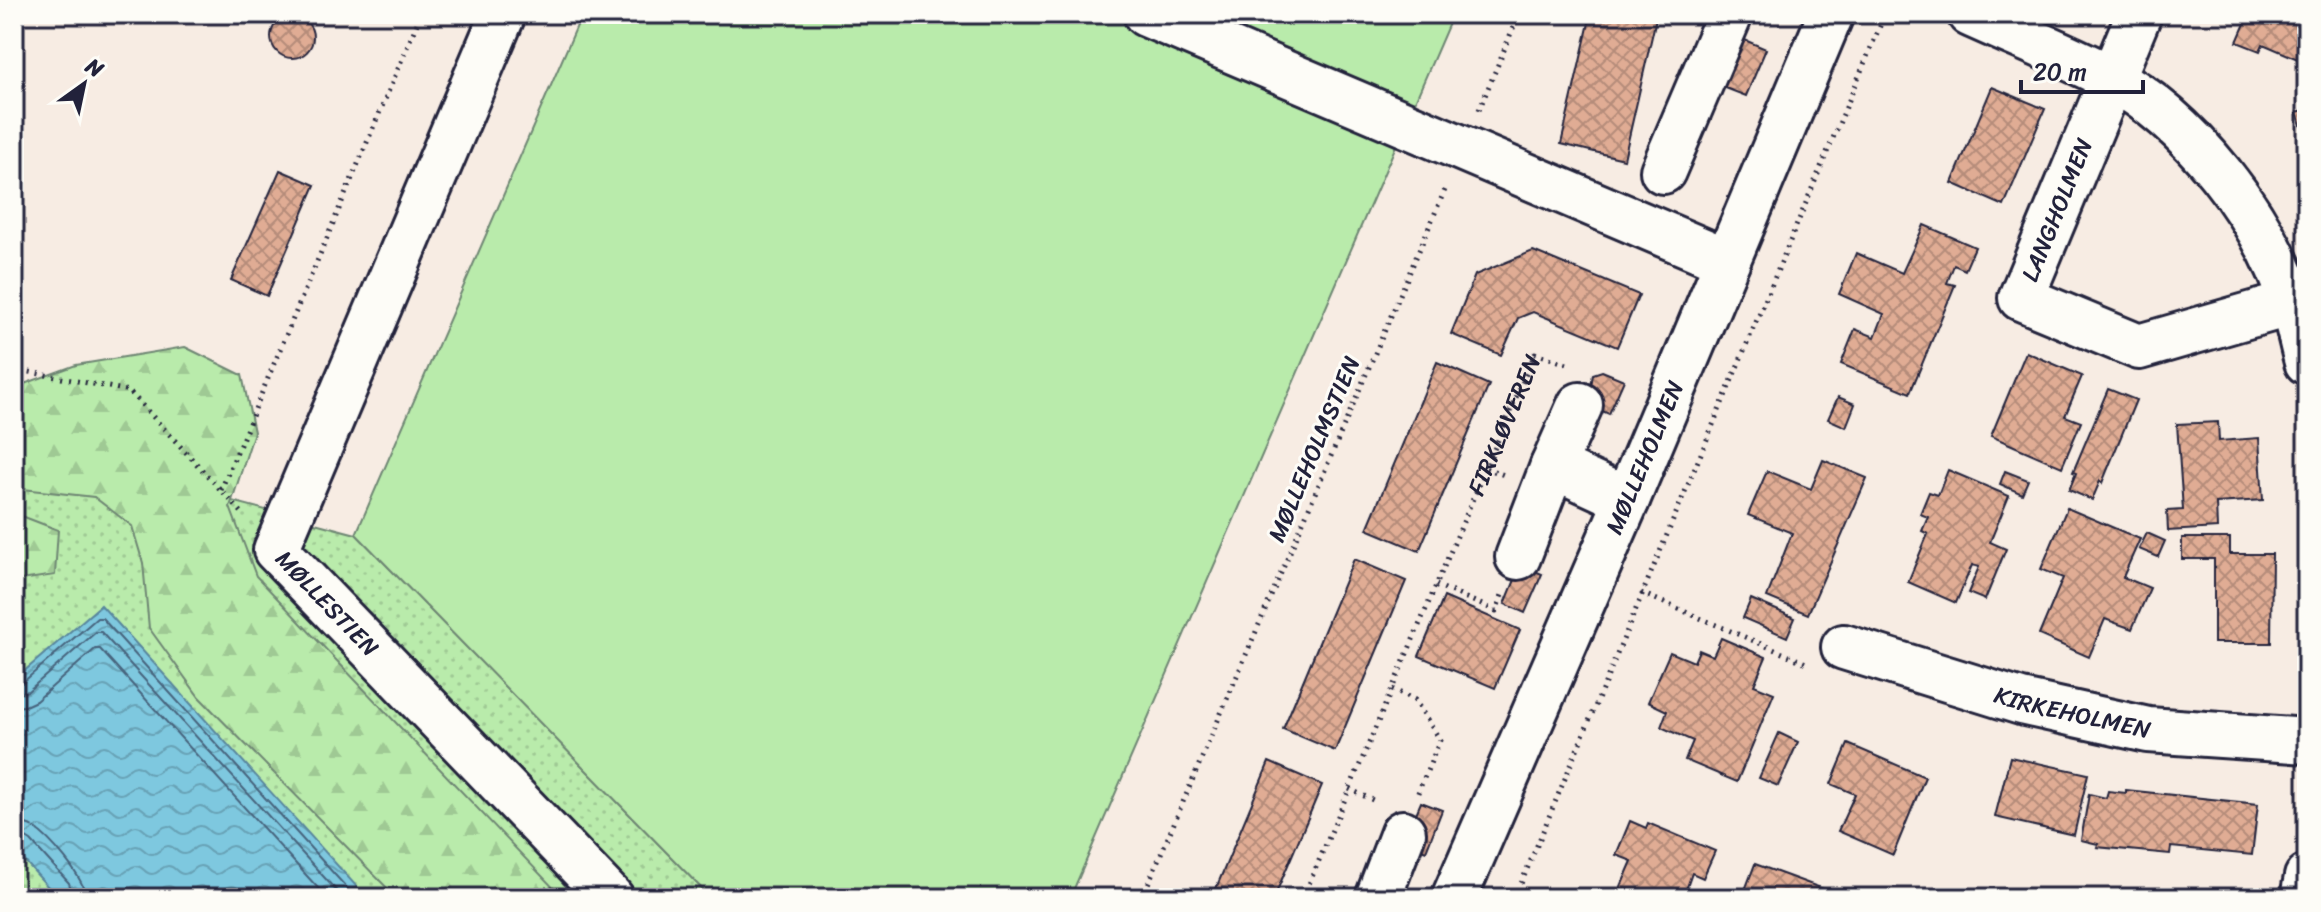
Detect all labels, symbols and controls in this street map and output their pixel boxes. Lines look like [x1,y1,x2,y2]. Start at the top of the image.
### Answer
north arrow [44,44,124,124]
scale bar [2021,44,2143,94]
text: N [77,47,112,89]
text: 20 m [2033,51,2087,93]
street label: LANGHOLMEN [2009,132,2105,288]
street label: FIRKLØVEREN [1456,347,1553,502]
street label: MØLLEHOLMSTIEN [1256,349,1372,549]
street label: MØLLEHOLMEN [1593,374,1696,541]
street label: MØLLESTIEN [265,540,390,667]
street label: KIRKEHOLMEN [1989,674,2155,751]

